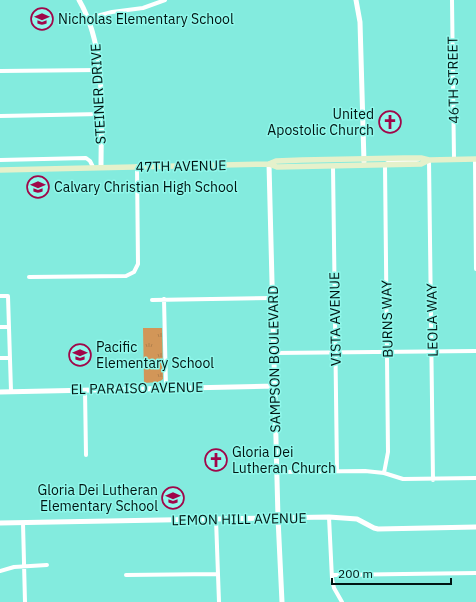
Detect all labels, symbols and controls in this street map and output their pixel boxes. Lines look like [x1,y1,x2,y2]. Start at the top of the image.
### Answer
school or university icon: Nicholas Elementary School [29,6,55,32]
place label: Nicholas Elementary School [58,10,234,28]
street label: 46TH STREET [443,36,463,124]
street label: STEINER DRIVE [86,43,110,145]
place label: United Apostolic Church [267,105,374,139]
church icon: United Apostolic Church [377,109,403,135]
street label: 47TH AVENUE [136,156,226,176]
school or university icon: Calvary Christian High School [25,174,51,200]
place label: Calvary Christian High School [54,178,238,196]
street label: VISTA AVENUE [325,272,345,366]
street label: BURNS WAY [377,279,397,358]
street label: LEOLA WAY [422,282,442,357]
street label: SAMPSON BOULEVARD [264,285,284,433]
place label: Pacific Elementary School [96,338,214,372]
school or university icon: Pacific Elementary School [67,342,93,368]
street label: EL PARAISO AVENUE [70,378,204,398]
place label: Gloria Dei Lutheran Church [232,443,336,477]
church icon: Gloria Dei Lutheran Church [203,447,229,473]
place label: Gloria Dei Lutheran Elementary School [37,481,158,515]
school or university icon: Gloria Dei Lutheran Elementary School [160,485,186,511]
street label: LEMON HILL AVENUE [171,509,307,529]
scale bar [332,560,451,586]
text: 200 m [338,566,373,581]

